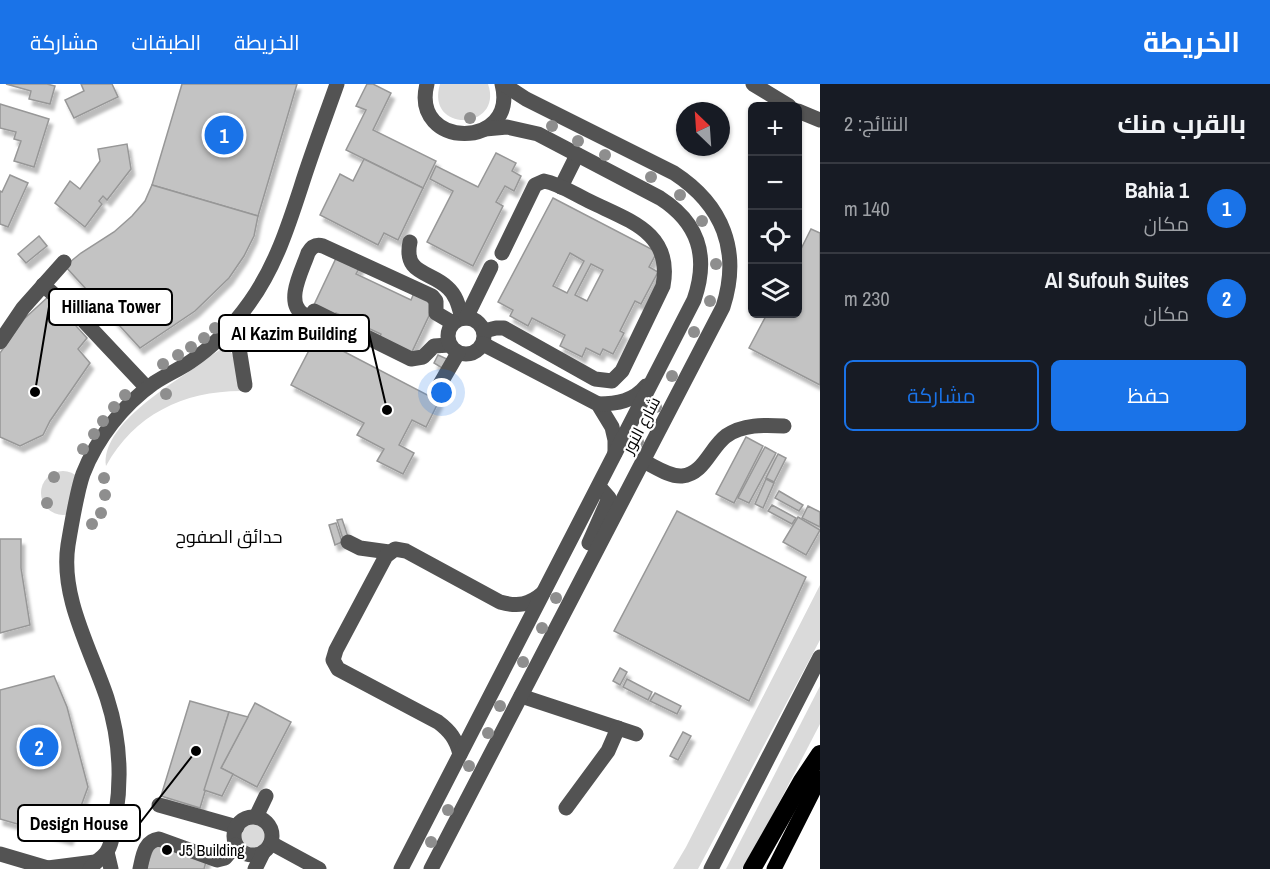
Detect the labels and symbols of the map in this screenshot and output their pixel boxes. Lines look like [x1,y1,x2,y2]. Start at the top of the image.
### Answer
north arrow [676,102,730,156]
pin: 1 [204,112,244,158]
callout: Hilliana Tower [49,289,172,325]
text: Hilliana Tower [62,294,161,319]
callout: Al Kazim Building [219,315,369,351]
text: Al Kazim Building [231,321,357,346]
your location [427,378,456,407]
street label: شارع النور [616,393,666,459]
district label: حدائق الصفوح [176,524,282,549]
pin: 2 [20,724,58,770]
callout: Design House [18,805,140,841]
text: Design House [30,811,128,836]
place label: J5 Building [179,839,245,861]
marker: J5 Building [160,843,174,857]

